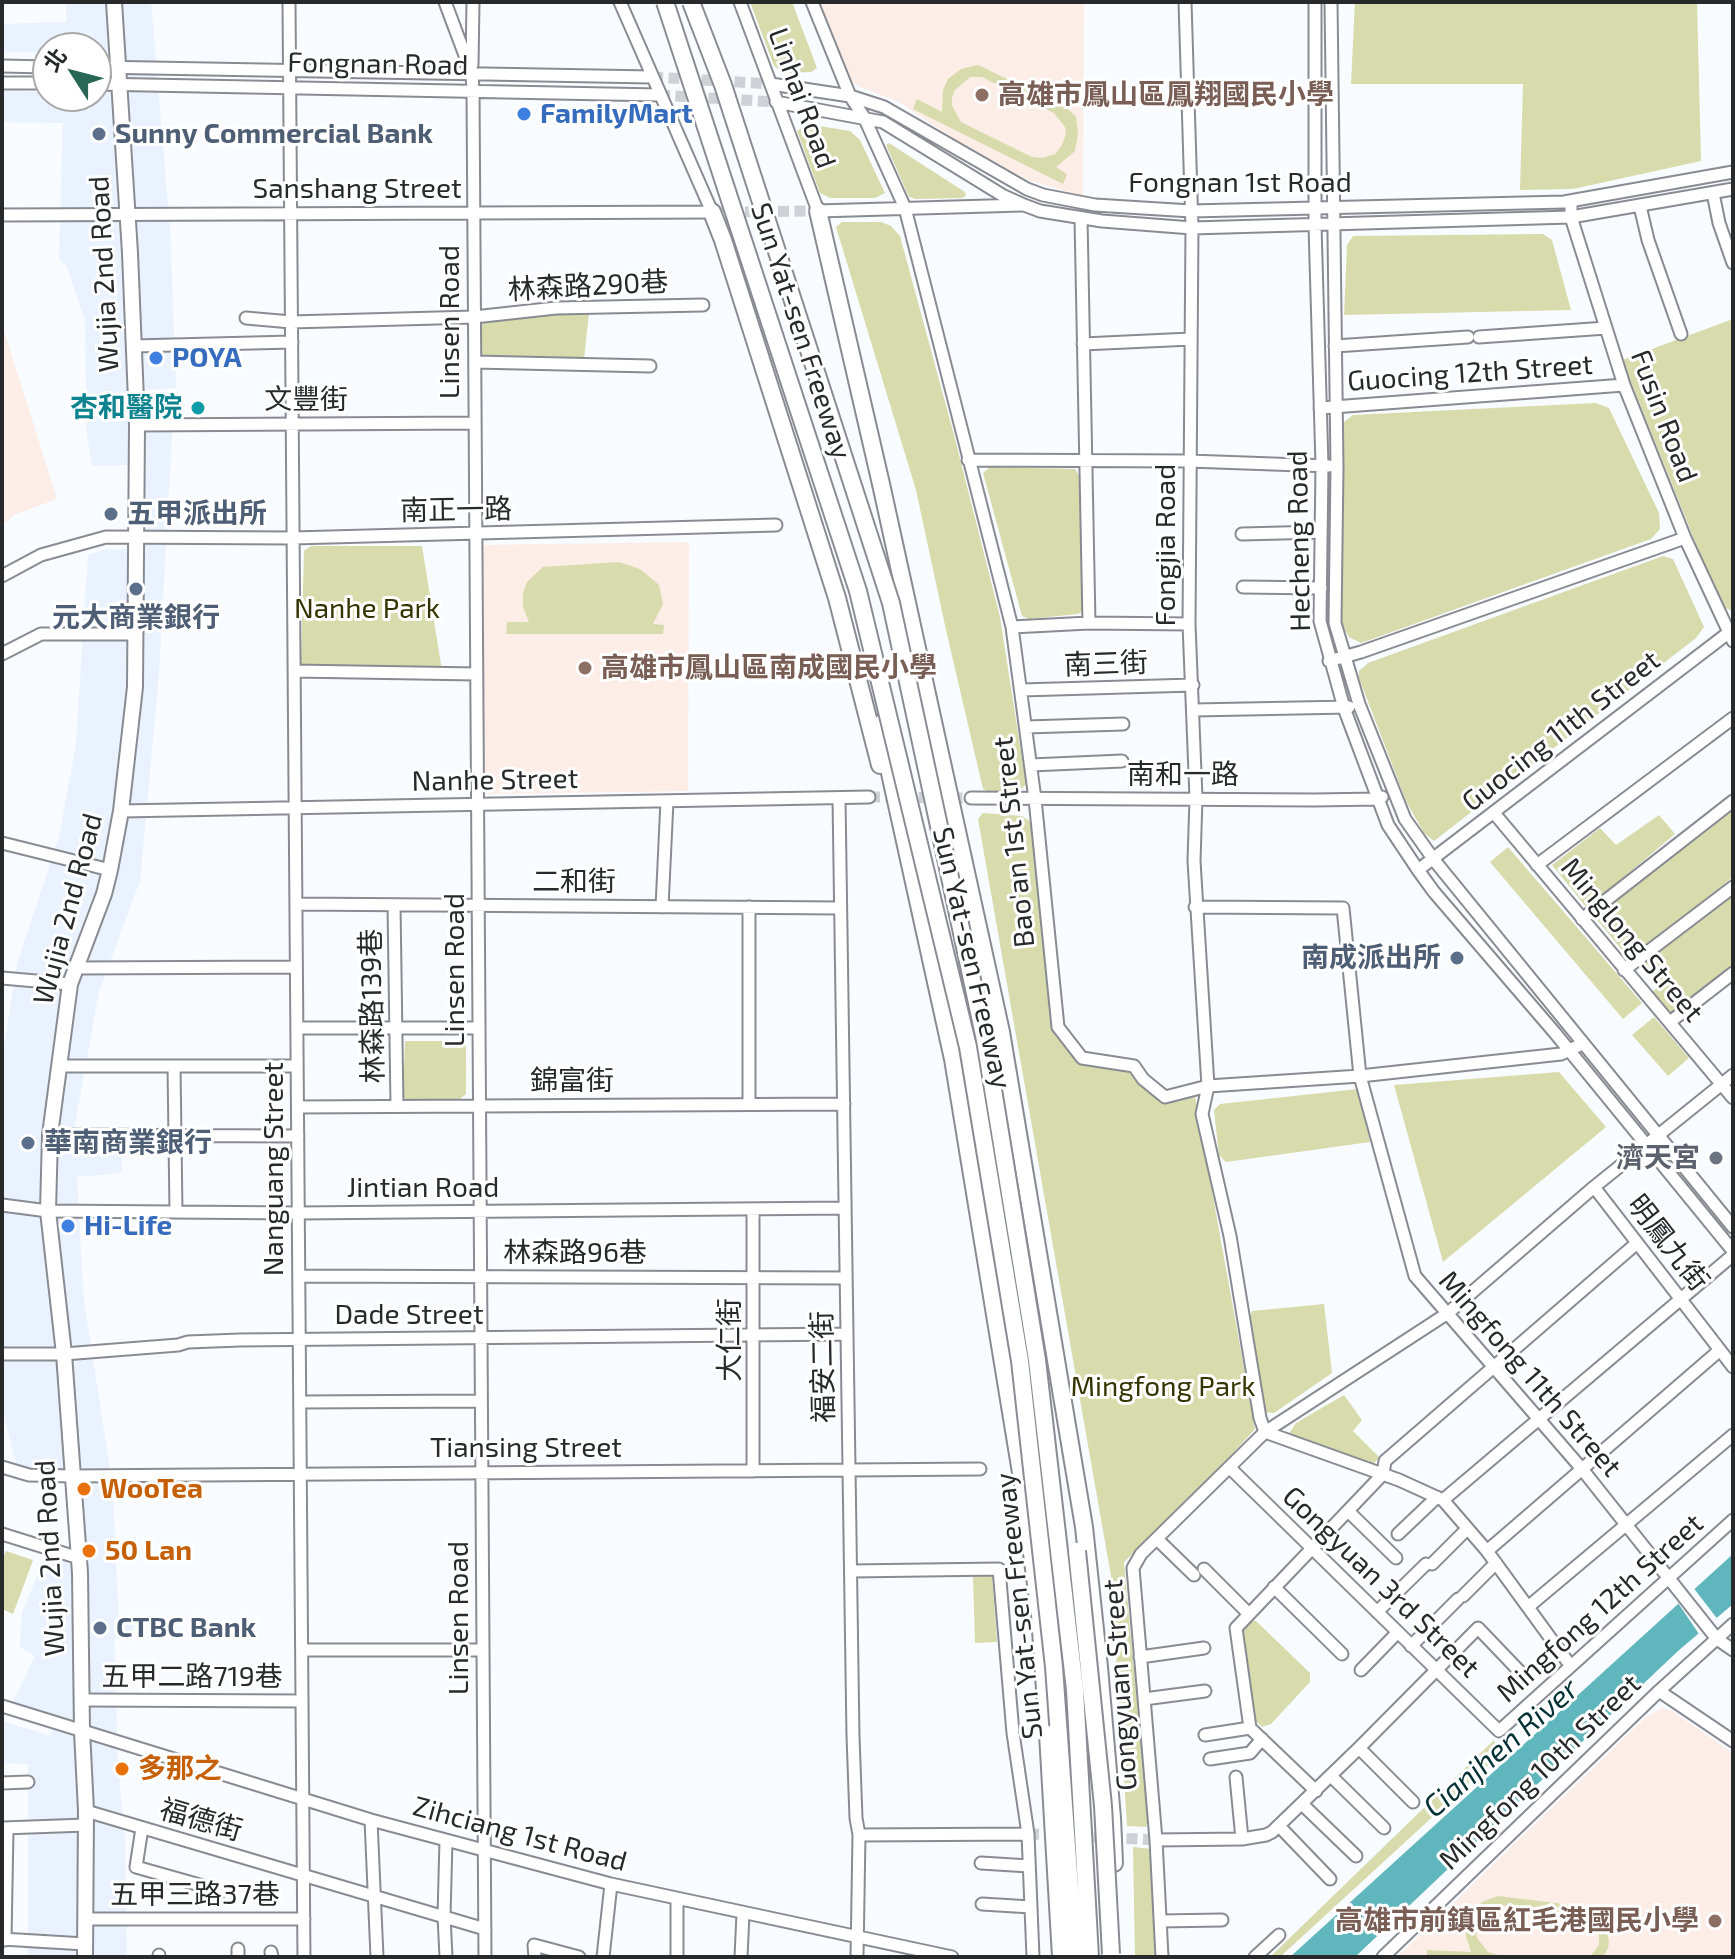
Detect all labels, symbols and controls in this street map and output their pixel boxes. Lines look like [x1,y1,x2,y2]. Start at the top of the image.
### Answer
street label: Linhai Road [761,23,843,173]
north arrow [32,32,112,112]
text: 北 [37,43,71,76]
street label: Fongnan Road [287,46,469,82]
place label: 高雄市鳳山區鳳翔國民小學 [998,78,1334,112]
marker: 高雄市鳳山區鳳翔國民小學 [973,86,991,104]
place label: FamilyMart [540,97,693,131]
marker: FamilyMart [515,105,533,123]
place label: Sunny Commercial Bank [115,117,433,151]
marker: Sunny Commercial Bank [90,125,108,143]
street label: Fongnan 1st Road [1128,166,1352,200]
street label: Sanshang Street [252,172,462,206]
street label: Wujia 2nd Road [82,175,126,373]
street label: Sun Yat-sen Freeway [744,199,858,463]
street label: Linsen Road [433,245,467,399]
street label: 林森路290巷 [507,265,669,307]
place label: POYA [172,341,242,375]
street label: Fusin Road [1623,345,1705,487]
street label: Guocing 12th Street [1346,348,1594,398]
marker: POYA [147,349,165,367]
street label: 文豐街 [264,383,348,417]
place label: 杏和醫院 [70,391,182,425]
marker: 杏和醫院 [189,399,207,417]
street label: Hecheng Road [1281,450,1317,632]
street label: Fongjia Road [1149,464,1183,626]
street label: 南正一路 [400,492,512,528]
place label: 五甲派出所 [127,497,267,531]
marker: 五甲派出所 [102,505,120,523]
marker: 元大商業銀行 [127,580,145,598]
park label: Nanhe Park [294,592,440,626]
place label: 元大商業銀行 [52,601,220,635]
street label: Guocing 11th Street [1456,643,1666,819]
street label: 南三街 [1063,646,1149,682]
place label: 高雄市鳳山區南成國民小學 [601,651,937,685]
marker: 高雄市鳳山區南成國民小學 [576,659,594,677]
street label: Bao'an 1st Street [986,735,1042,949]
street label: 南和一路 [1127,758,1239,792]
street label: Nanhe Street [411,762,579,798]
street label: Wujia 2nd Road [26,810,110,1008]
street label: Sun Yat-sen Freeway [926,824,1018,1092]
street label: Minglong Street [1554,851,1710,1029]
street label: 二和街 [532,865,616,899]
street label: Linsen Road [438,893,472,1047]
street label: 林森路139巷 [354,928,390,1084]
place label: 南成派出所 [1301,941,1441,975]
marker: 南成派出所 [1448,949,1466,967]
street label: Nanguang Street [257,1062,291,1276]
street label: 錦富街 [530,1064,614,1098]
place label: 華南商業銀行 [44,1126,212,1160]
marker: 華南商業銀行 [19,1134,37,1152]
place label: 濟天宮 [1616,1141,1700,1175]
marker: 濟天宮 [1707,1149,1725,1167]
street label: Jintian Road [347,1171,499,1205]
street label: 明鳳九街 [1620,1189,1716,1297]
place label: Hi-Life [84,1209,172,1243]
marker: Hi-Life [59,1217,77,1235]
street label: 林森路96巷 [503,1236,647,1270]
street label: Mingfong 11th Street [1432,1264,1628,1484]
street label: Dade Street [334,1298,484,1332]
street label: 大仁街 [713,1298,747,1382]
street label: 福安二街 [805,1311,841,1423]
park label: Mingfong Park [1070,1370,1256,1404]
street label: Tiansing Street [430,1431,622,1465]
street label: Wujia 2nd Road [28,1459,72,1657]
street label: Sun Yat-sen Freeway [988,1471,1050,1741]
place label: WooTea [100,1472,203,1506]
street label: Gongyuan 3rd Street [1276,1479,1486,1685]
marker: WooTea [75,1480,93,1498]
street label: Mingfong 12th Street [1490,1507,1710,1709]
place label: 50 Lan [105,1534,192,1568]
street label: Linsen Road [442,1541,476,1695]
marker: 50 Lan [80,1542,98,1560]
street label: Gongyuan Street [1096,1578,1144,1792]
place label: CTBC Bank [116,1611,256,1645]
marker: CTBC Bank [91,1619,109,1637]
street label: 五甲二路719巷 [101,1660,283,1694]
street label: Mingfong 10th Street [1432,1667,1648,1877]
water label: Cianjhen River [1416,1671,1586,1825]
place label: 多那之 [138,1752,222,1786]
marker: 多那之 [113,1760,131,1778]
street label: Zihciang 1st Road [409,1789,631,1879]
street label: 福德街 [156,1792,246,1848]
street label: 五甲三路37巷 [110,1878,280,1912]
place label: 高雄市前鎮區紅毛港國民小學 [1335,1904,1699,1938]
marker: 高雄市前鎮區紅毛港國民小學 [1706,1912,1724,1930]

